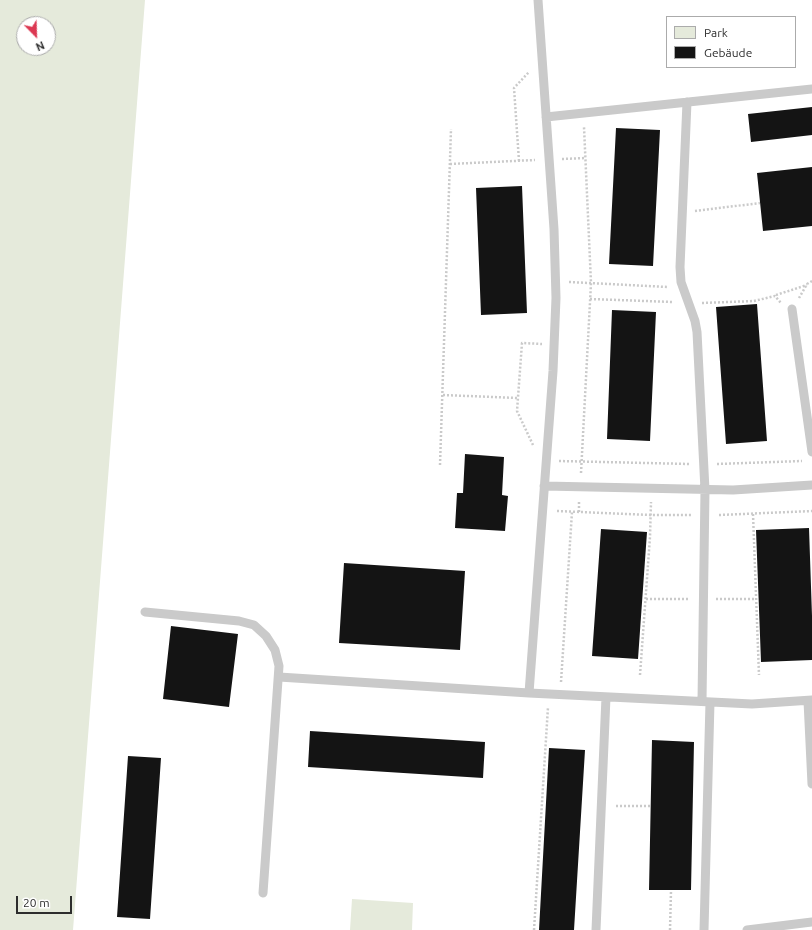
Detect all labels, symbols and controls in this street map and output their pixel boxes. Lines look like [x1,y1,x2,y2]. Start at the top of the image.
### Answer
north arrow [16,16,56,56]
legend [666,16,796,68]
text: Park [704,26,728,39]
text: N [34,39,46,53]
text: Gebäude [704,46,752,59]
scale bar [18,888,74,914]
text: 20 m [23,896,50,909]

